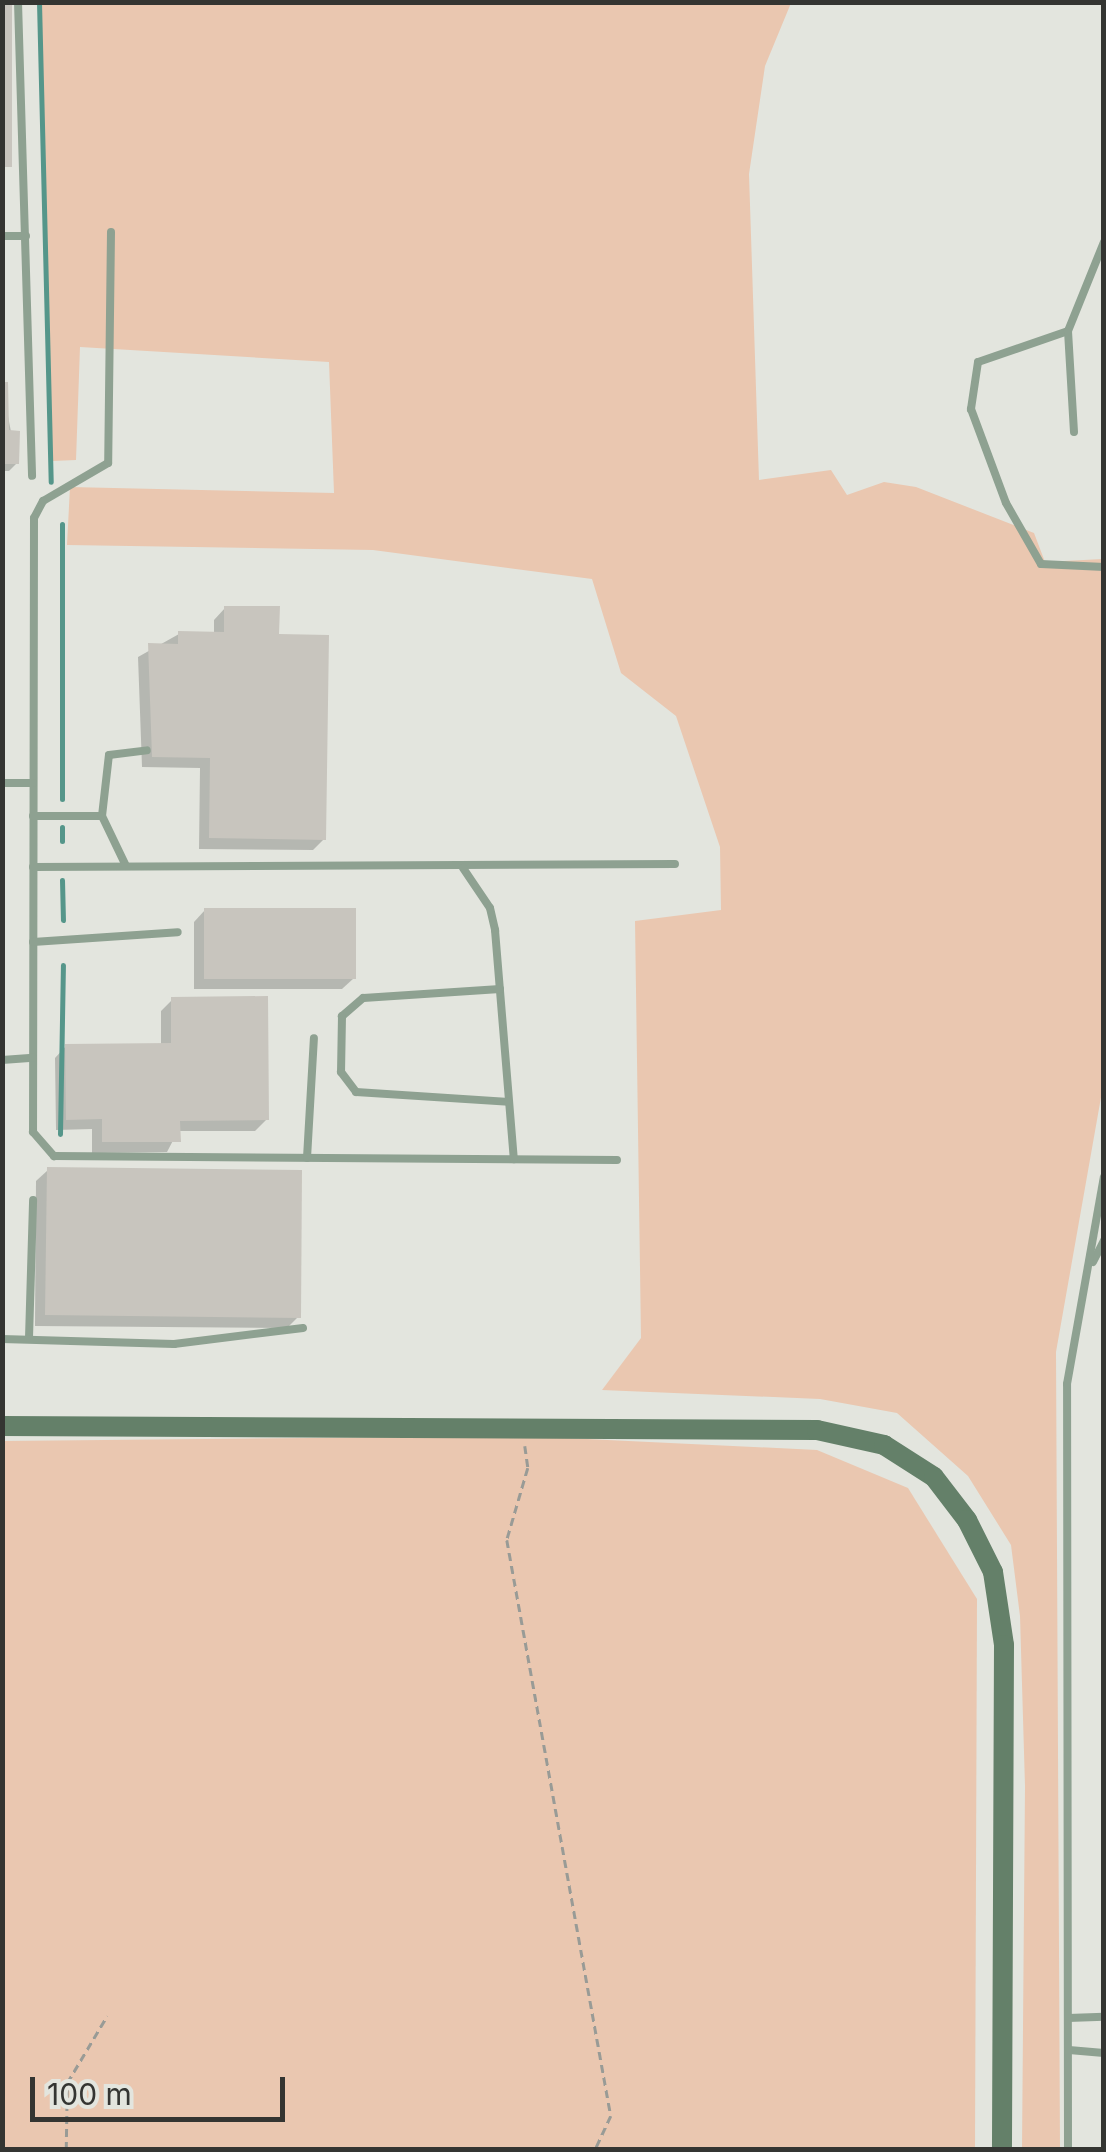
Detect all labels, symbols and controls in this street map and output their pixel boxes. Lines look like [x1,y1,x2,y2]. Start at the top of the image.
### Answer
scale bar [35,2057,290,2119]
text: 100 m [47,2076,132,2112]

